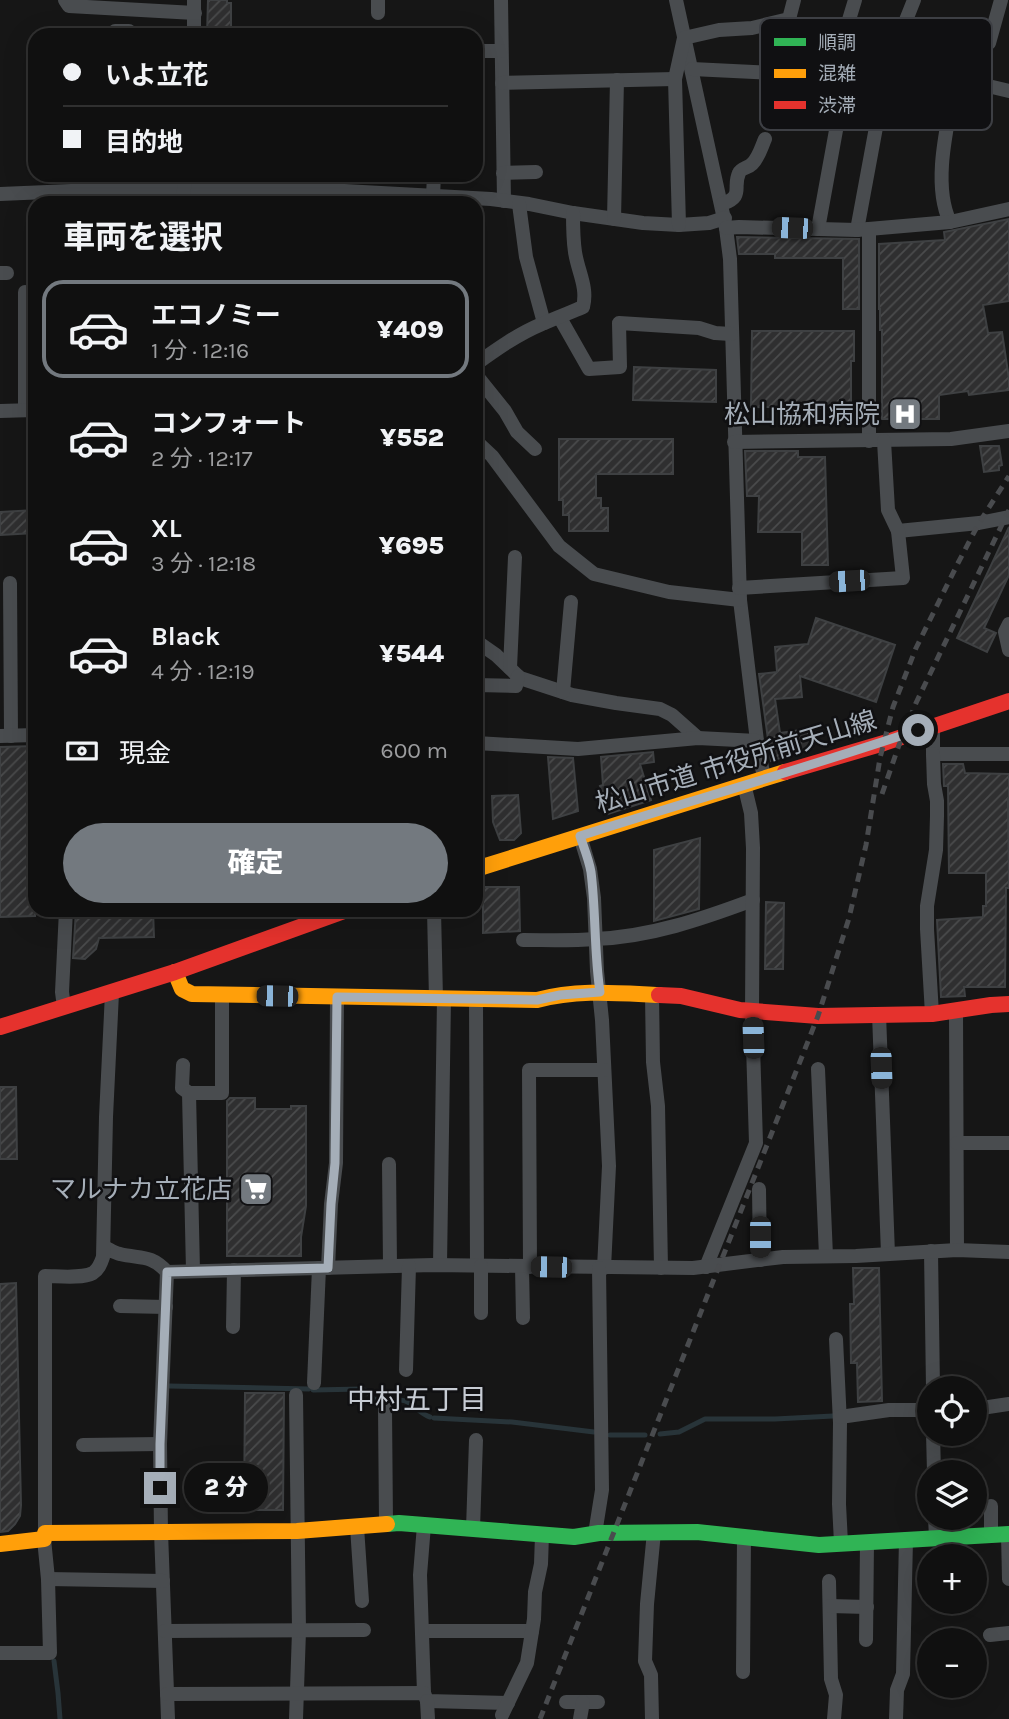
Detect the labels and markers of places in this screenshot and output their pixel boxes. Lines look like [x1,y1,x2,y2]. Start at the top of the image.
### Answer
hospital icon: 松山協和病院 [886,395,924,433]
place label: 松山協和病院 [724,399,880,430]
supermarket icon: マルナカ立花店 [237,1170,275,1208]
place label: マルナカ立花店 [50,1174,232,1205]

